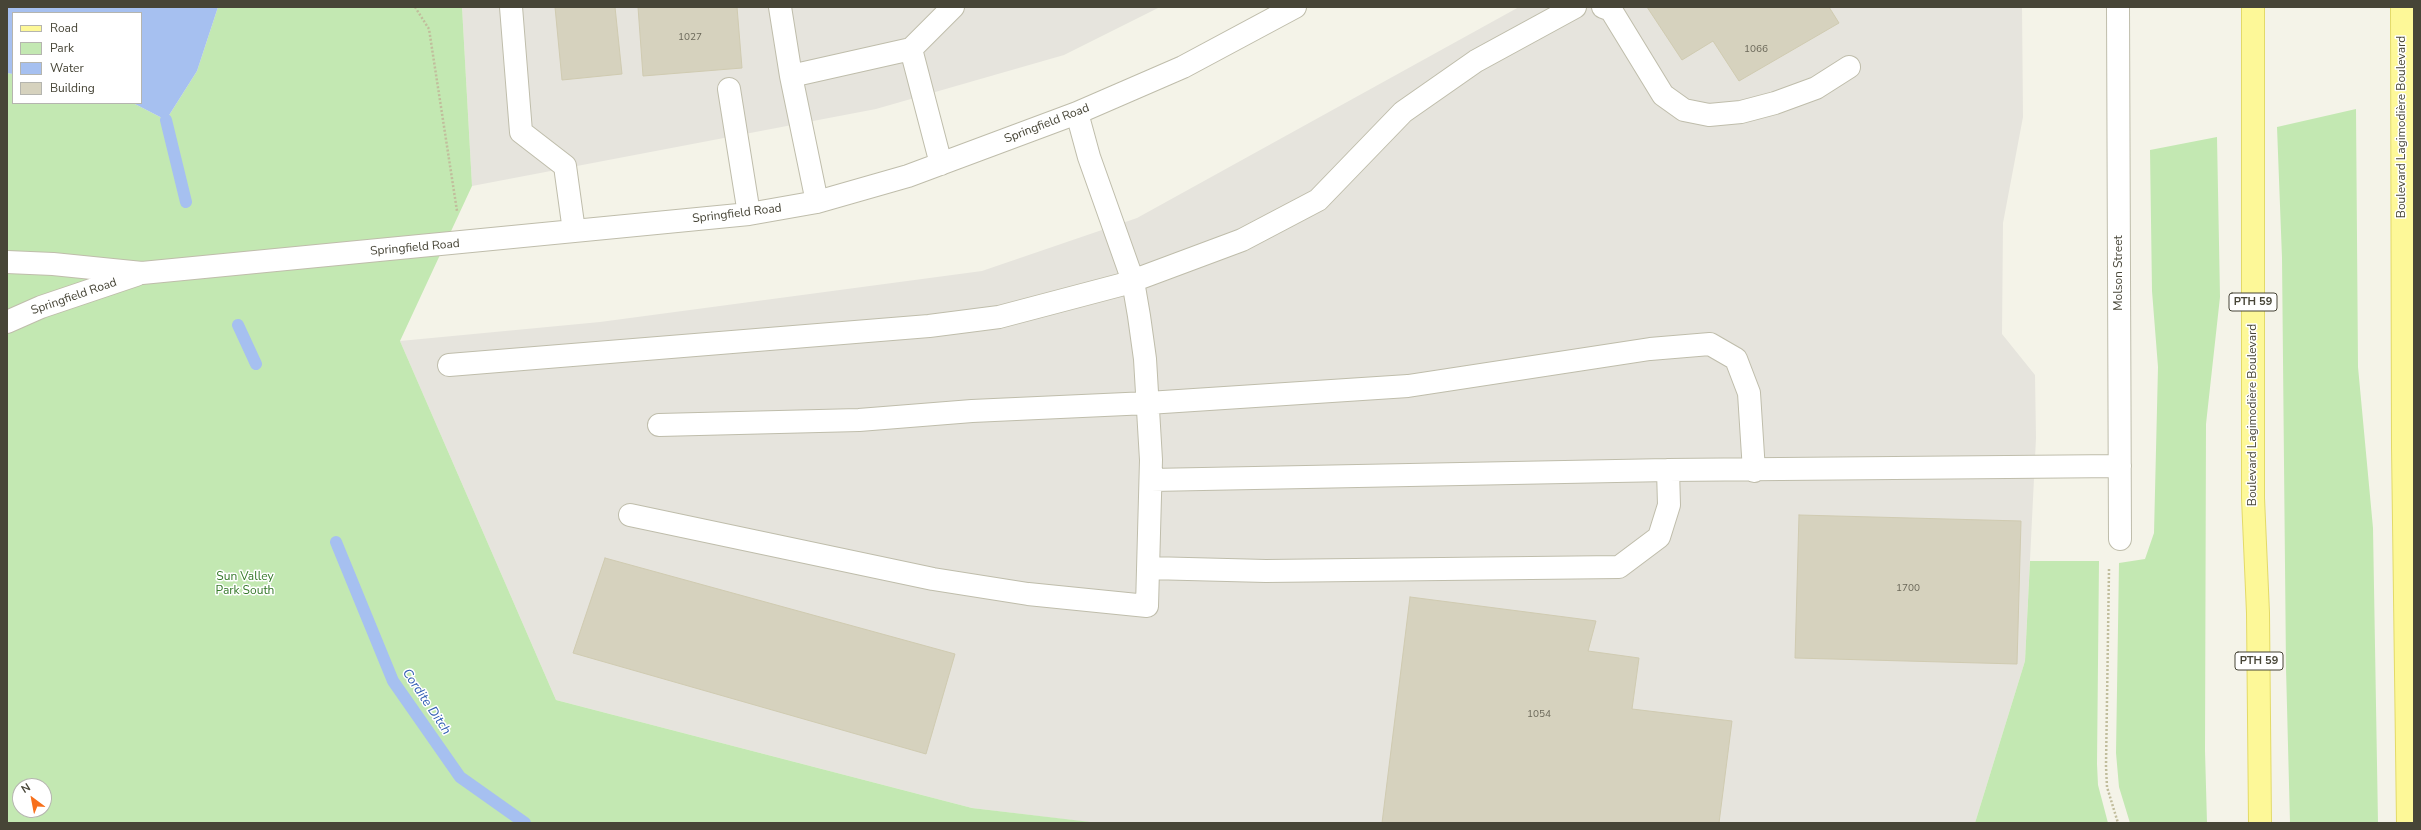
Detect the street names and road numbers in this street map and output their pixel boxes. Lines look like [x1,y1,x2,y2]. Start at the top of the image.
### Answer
street label: Boulevard Lagimodière Boulevard [2395,36,2409,218]
street label: Springfield Road [1002,101,1092,147]
street label: Springfield Road [692,201,782,227]
street label: Molson Street [2112,235,2126,311]
street label: Springfield Road [370,237,460,259]
street label: Springfield Road [29,276,119,318]
road number: PTH 59 [2229,293,2277,311]
street label: Boulevard Lagimodière Boulevard [2246,324,2260,506]
road number: PTH 59 [2235,652,2283,670]

